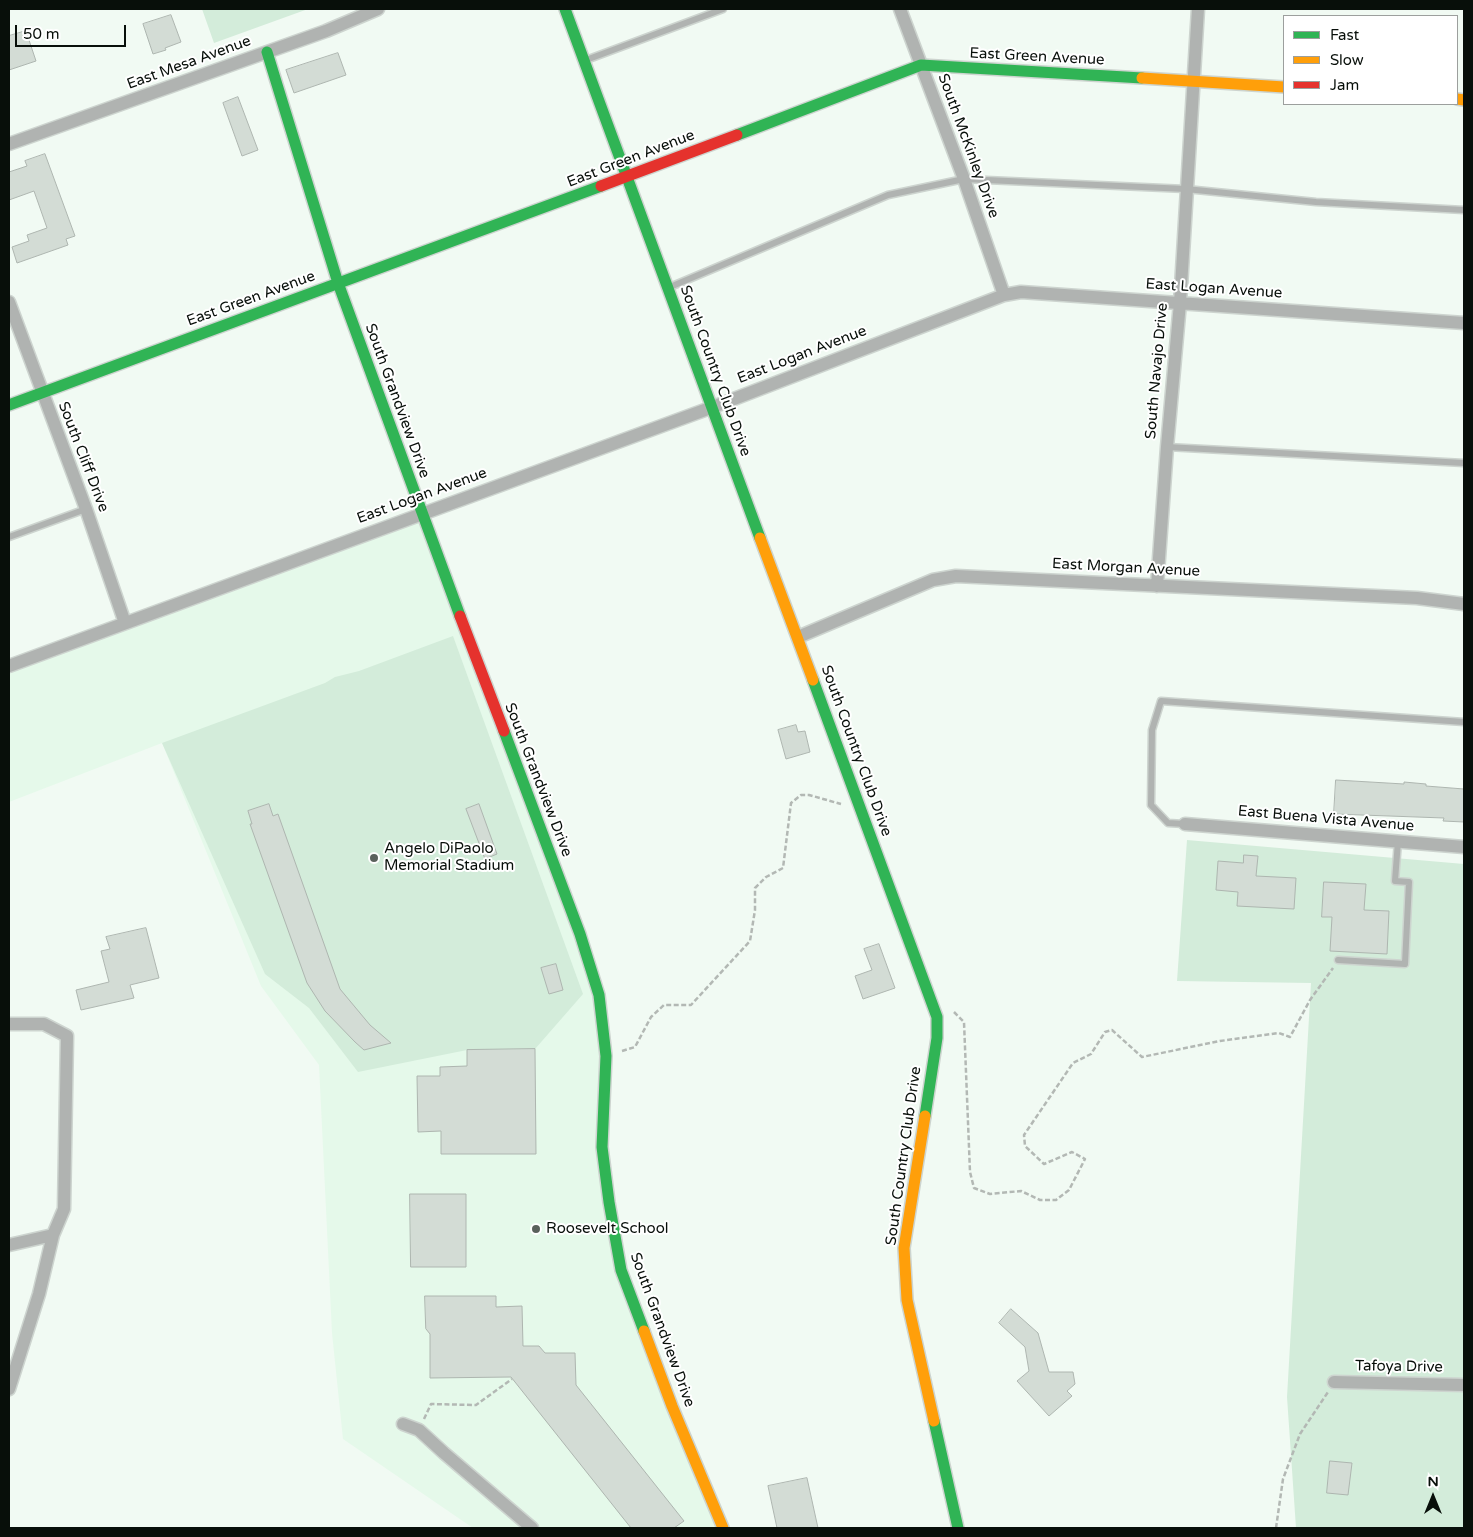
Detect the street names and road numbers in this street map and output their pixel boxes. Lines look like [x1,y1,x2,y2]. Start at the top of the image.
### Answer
street label: East Mesa Avenue [125,32,253,94]
street label: East Green Avenue [969,44,1105,70]
street label: South McKinley Drive [933,71,1003,221]
street label: East Green Avenue [565,126,697,192]
street label: East Green Avenue [184,267,318,331]
street label: East Logan Avenue [1145,275,1283,303]
street label: South Country Club Drive [676,283,754,459]
street label: South Navajo Drive [1142,302,1172,440]
street label: South Grandview Drive [361,321,433,481]
street label: East Logan Avenue [735,322,869,388]
street label: South Cliff Drive [54,399,112,515]
street label: East Logan Avenue [355,464,489,528]
street label: East Morgan Avenue [1052,555,1200,581]
street label: South Country Club Drive [817,663,895,839]
street label: South Grandview Drive [500,701,576,859]
street label: East Buena Vista Avenue [1237,802,1415,836]
street label: South Country Club Drive [883,1065,925,1247]
street label: South Grandview Drive [626,1250,698,1410]
street label: Tafoya Drive [1355,1357,1443,1377]

